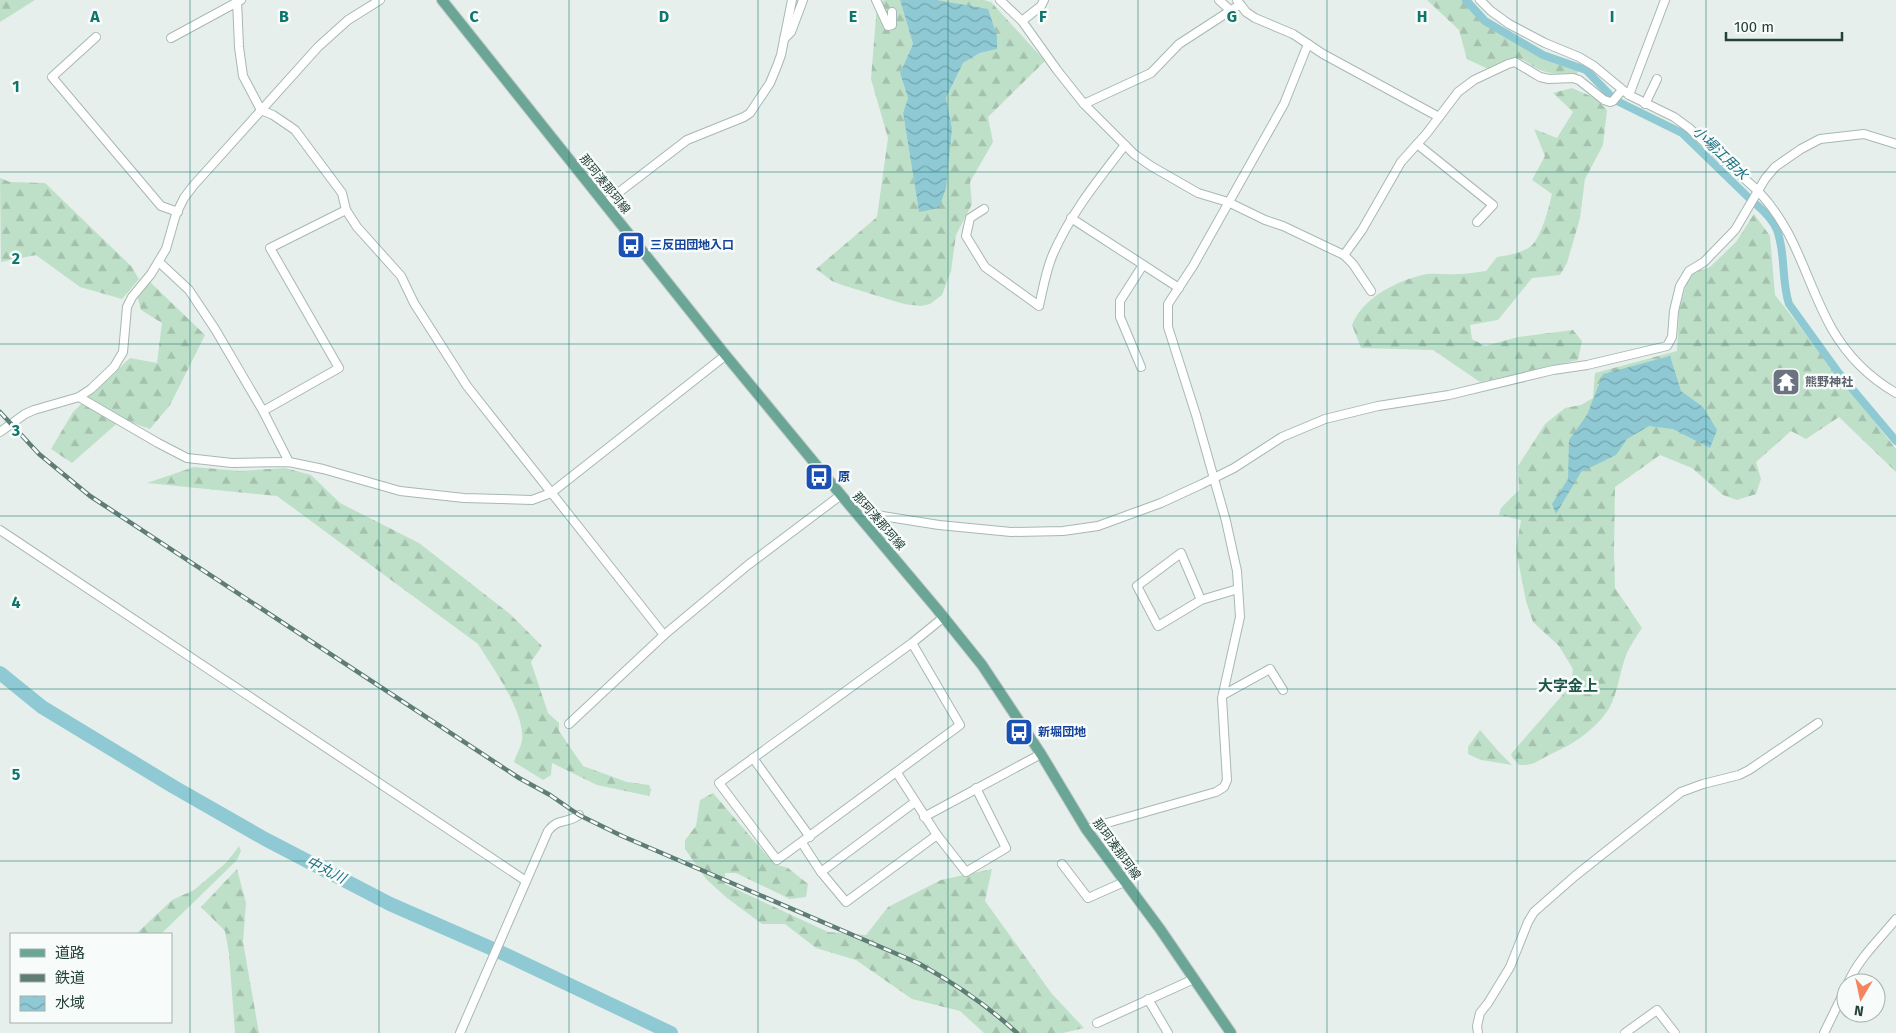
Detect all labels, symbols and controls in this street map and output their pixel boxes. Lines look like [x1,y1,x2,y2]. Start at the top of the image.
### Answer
text: A [89,7,100,26]
text: B [279,7,289,26]
text: C [469,7,479,26]
text: D [659,7,669,26]
text: E [849,7,857,26]
text: F [1039,7,1047,26]
text: G [1227,7,1237,26]
text: H [1417,7,1427,26]
text: I [1610,7,1614,26]
scale bar [1726,10,1842,42]
text: 100 m [1734,18,1774,36]
text: 1 [12,77,20,96]
water label: 小場江用水 [1689,123,1753,185]
street label: 那珂湊那珂線 [577,152,633,216]
bus stop icon: 三反田団地入口 [616,230,646,260]
place label: 三反田団地入口 [650,238,734,252]
text: 2 [12,249,20,268]
temple icon: 熊野神社 [1771,367,1801,397]
place label: 熊野神社 [1805,375,1853,389]
text: 3 [11,421,20,440]
bus stop icon: 原 [804,462,834,492]
place label: 原 [838,470,850,484]
street label: 那珂湊那珂線 [850,489,908,553]
text: 4 [11,593,21,612]
district label: 大字金上 [1538,677,1598,695]
bus stop icon: 新堀団地 [1004,717,1034,747]
place label: 新堀団地 [1038,725,1086,739]
text: 5 [12,765,21,784]
street label: 那珂湊那珂線 [1090,816,1144,882]
water label: 中丸川 [303,853,350,888]
legend [10,933,172,1023]
text: 道路 [55,944,85,962]
text: 鉄道 [55,969,85,987]
north arrow [1836,973,1886,1023]
text: 水域 [55,994,85,1012]
text: N [1853,1001,1865,1019]

